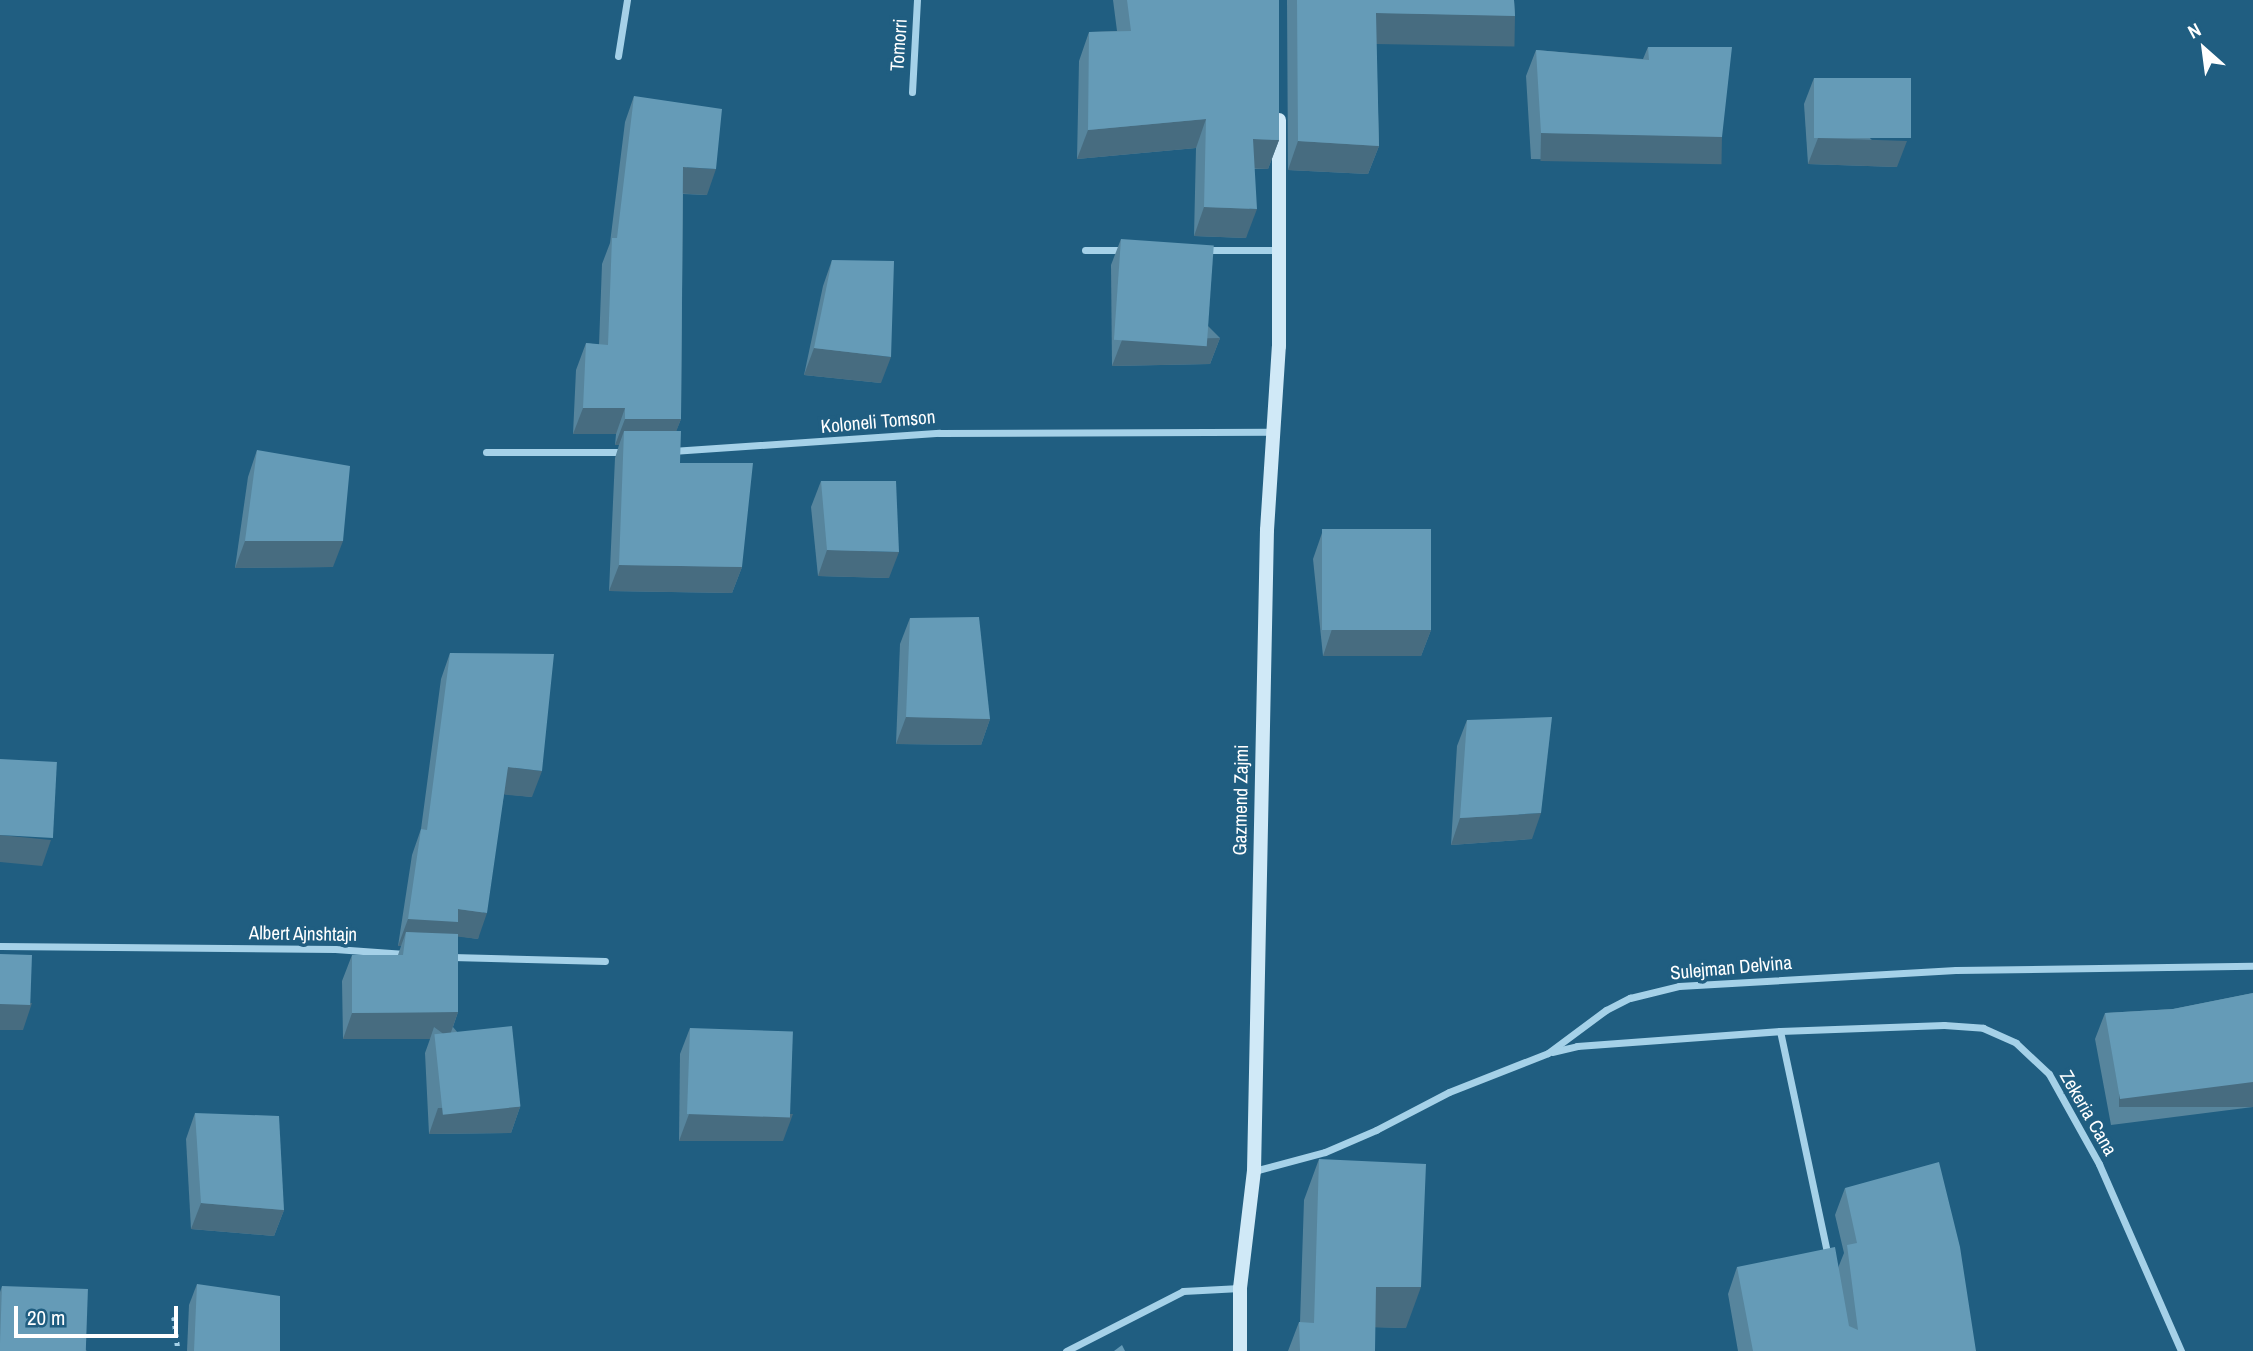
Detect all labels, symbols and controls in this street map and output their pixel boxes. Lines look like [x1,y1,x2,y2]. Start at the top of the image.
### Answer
north arrow [2169,14,2239,84]
text: N [2183,16,2205,45]
street label: Tomorri [886,18,912,72]
street label: Koloneli Tomson [820,406,936,438]
street label: Gazmend Zajmi [1229,744,1253,856]
street label: Albert Ajnshtajn [248,922,358,946]
street label: Sulejman Delvina [1669,951,1793,985]
street label: Zekeria Cana [2055,1066,2121,1160]
scale bar [18,1292,182,1336]
text: 20 m [27,1303,65,1332]

